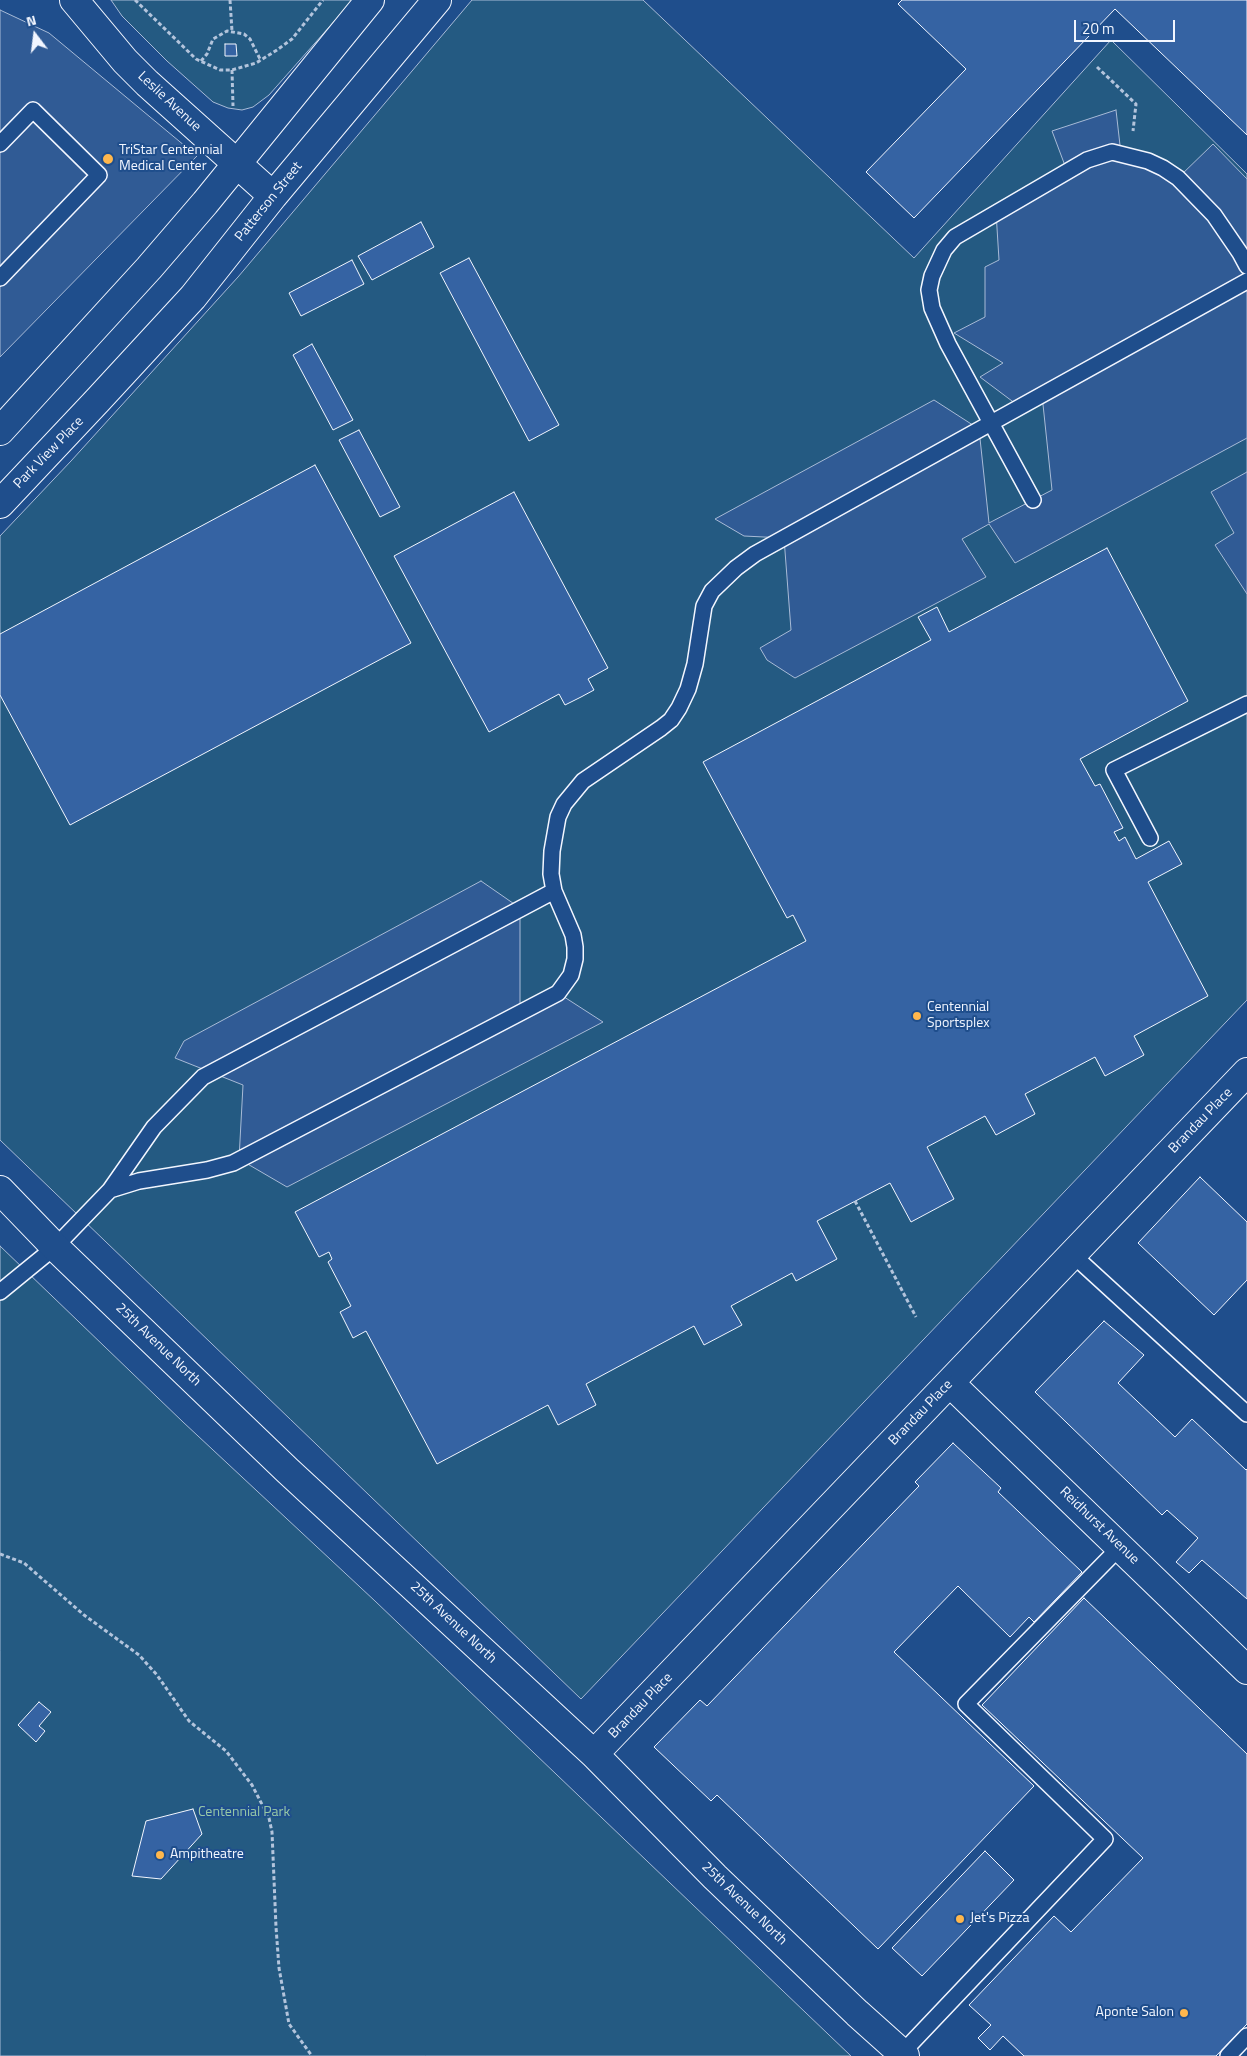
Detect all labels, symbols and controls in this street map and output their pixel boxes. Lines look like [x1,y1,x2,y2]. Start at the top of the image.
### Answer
text: N [24,9,38,31]
north arrow [10,10,60,60]
scale bar [1077,10,1178,42]
text: 20 m [1082,17,1115,40]
street label: Leslie Avenue [134,68,204,136]
place label: TriStar Centennial Medical Center [119,143,223,176]
marker: TriStar Centennial Medical Center [101,152,115,166]
street label: Patterson Street [232,159,306,245]
street label: Park View Place [10,414,88,492]
place label: Centennial Sportsplex [927,1000,990,1032]
marker: Centennial Sportsplex [911,1010,923,1022]
street label: Brandau Place [1166,1085,1236,1157]
street label: 25th Avenue North [112,1300,204,1390]
street label: Brandau Place [886,1377,956,1449]
street label: Reidhurst Avenue [1056,1484,1142,1568]
street label: 25th Avenue North [406,1579,500,1667]
street label: Brandau Place [606,1670,676,1742]
park label: Centennial Park [198,1805,290,1821]
place label: Ampitheatre [170,1847,244,1863]
marker: Ampitheatre [154,1849,166,1861]
street label: 25th Avenue North [698,1859,790,1949]
place label: Jet's Pizza [970,1911,1029,1927]
marker: Jet's Pizza [954,1913,966,1925]
place label: Aponte Salon [1096,2005,1174,2021]
marker: Aponte Salon [1178,2007,1190,2019]

